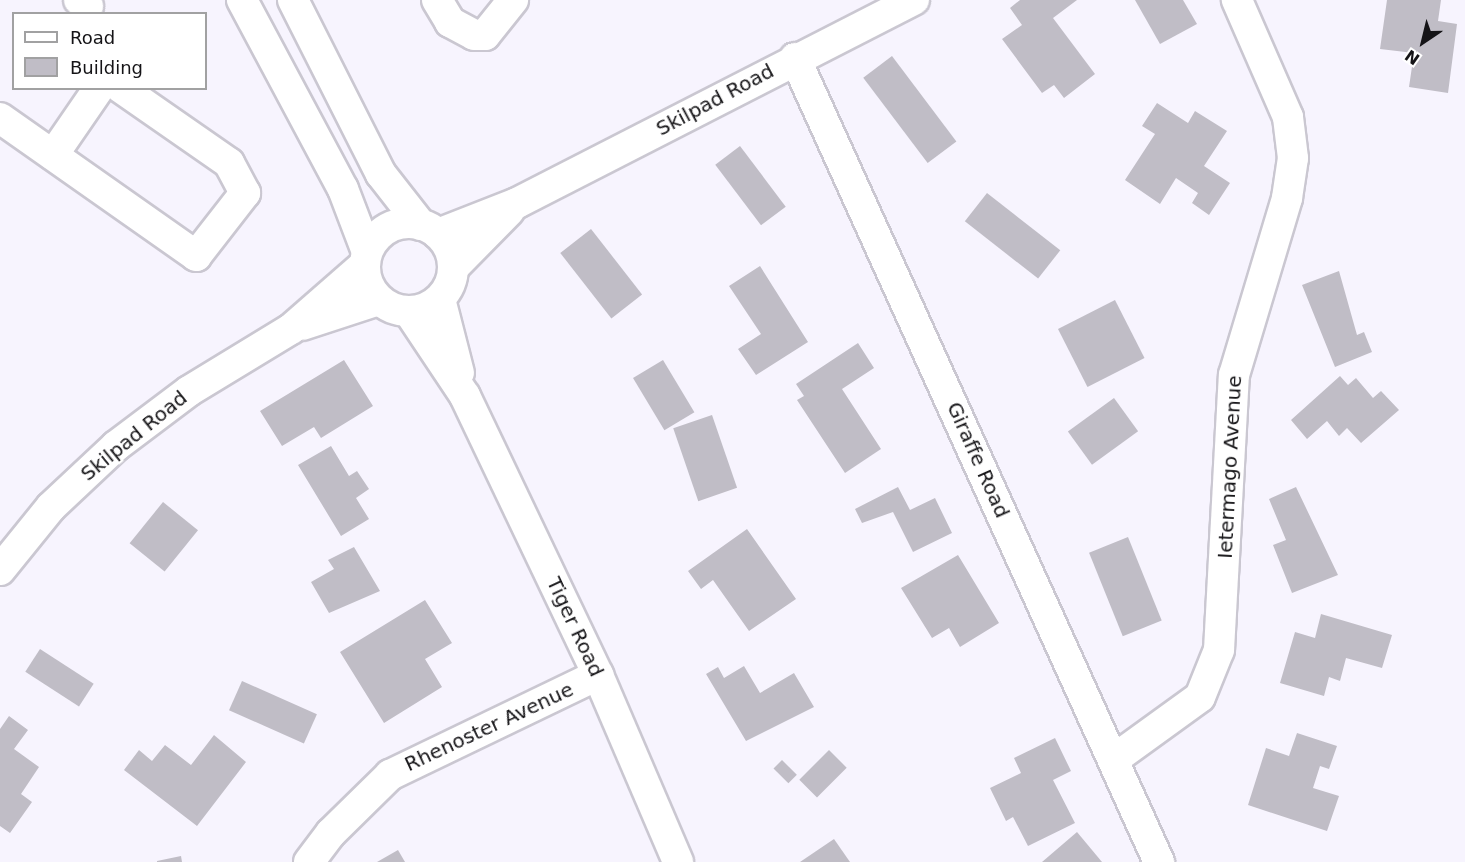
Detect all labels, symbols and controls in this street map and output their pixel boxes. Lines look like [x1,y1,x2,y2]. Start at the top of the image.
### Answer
legend [12,12,207,90]
north arrow [1393,12,1453,72]
text: Road [70,27,115,48]
text: N [1401,46,1423,69]
text: Building [70,57,143,78]
street label: Skilpad Road [652,59,778,141]
street label: Ietermago Avenue [1213,375,1247,559]
street label: Skilpad Road [76,386,192,486]
street label: Giraffe Road [942,398,1014,522]
street label: Tiger Road [542,573,608,681]
street label: Rhenoster Avenue [401,677,577,777]

